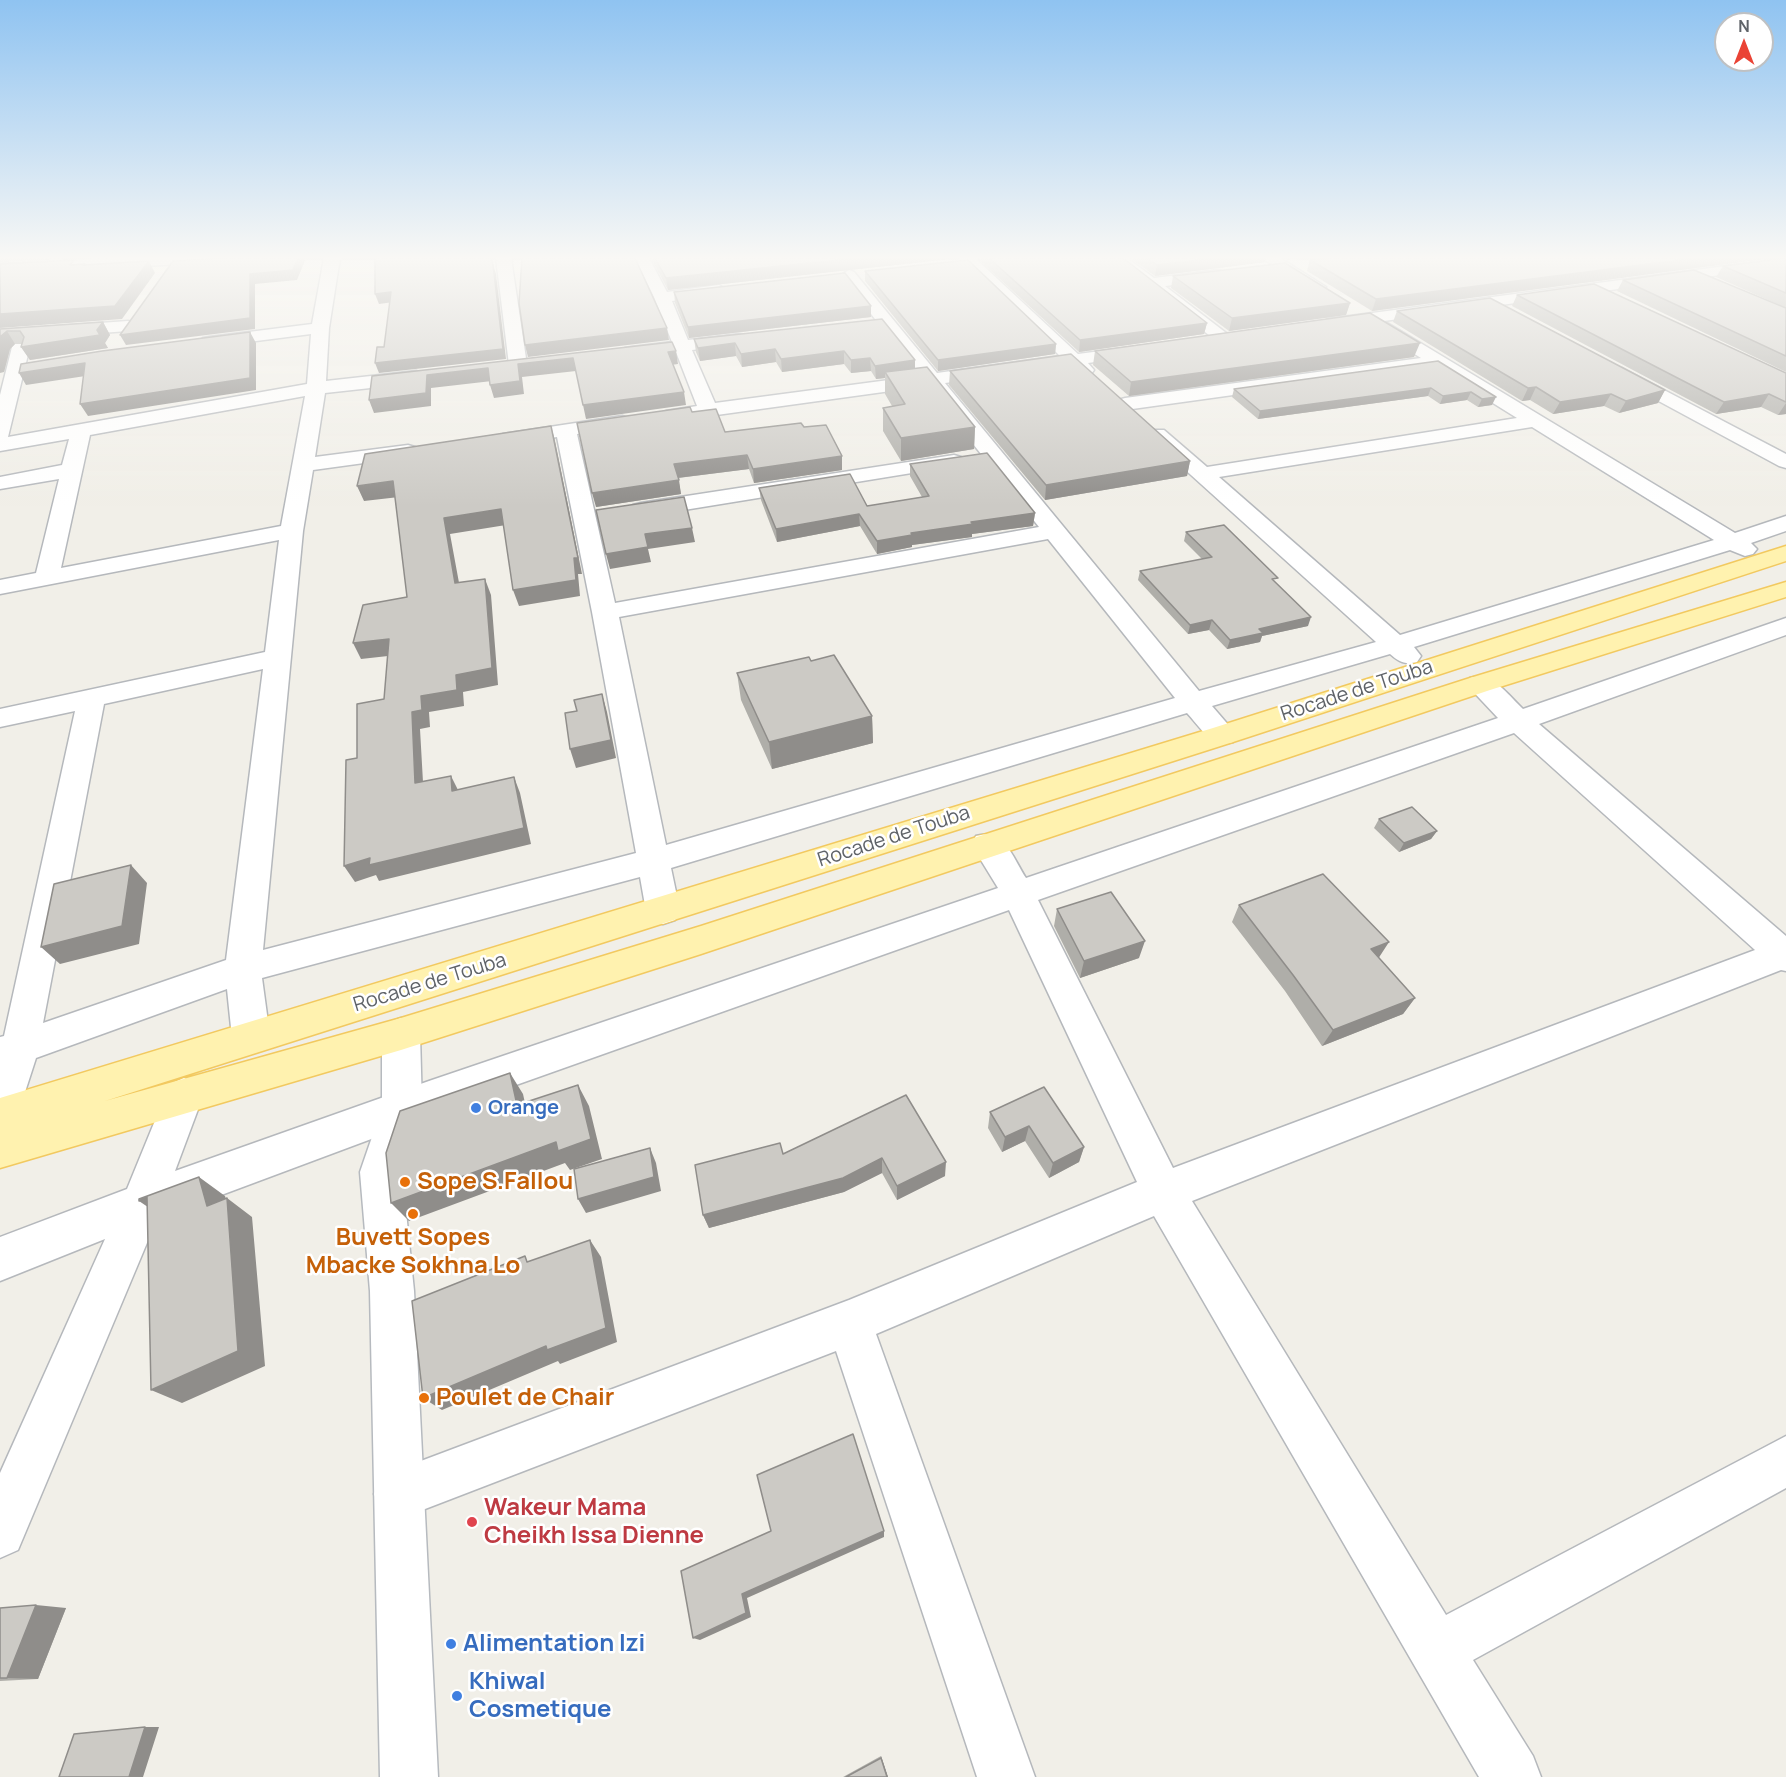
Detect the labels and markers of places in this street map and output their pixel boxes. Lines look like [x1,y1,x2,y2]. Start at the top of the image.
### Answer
place label: Orange [488,1096,559,1120]
marker: Orange [469,1101,483,1115]
place label: Sope S.Fallou [417,1168,573,1196]
marker: Sope S.Fallou [398,1175,412,1189]
marker: Buvett Sopes Mbacke Sokhna Lo [406,1207,420,1221]
place label: Buvett Sopes Mbacke Sokhna Lo [306,1224,520,1280]
place label: Poulet de Chair [436,1384,614,1412]
marker: Poulet de Chair [417,1391,431,1405]
place label: Wakeur Mama Cheikh Issa Dienne [484,1494,704,1550]
marker: Wakeur Mama Cheikh Issa Dienne [465,1515,479,1529]
place label: Alimentation Izi [463,1630,645,1658]
marker: Alimentation Izi [444,1637,458,1651]
place label: Khiwal Cosmetique [469,1668,611,1724]
marker: Khiwal Cosmetique [450,1689,464,1703]

